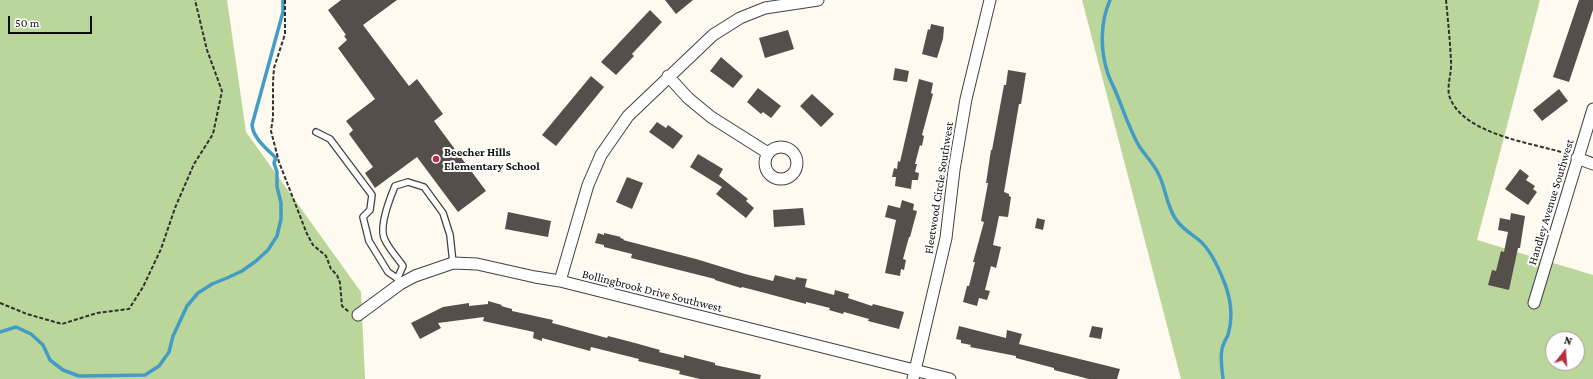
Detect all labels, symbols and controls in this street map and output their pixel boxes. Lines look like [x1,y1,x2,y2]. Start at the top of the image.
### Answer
scale bar [10,8,94,34]
text: 50 m [15,16,39,30]
street label: Fleetwood Circle Southwest [921,121,957,255]
street label: Handley Avenue Southwest [1525,137,1577,267]
place label: Beecher Hills Elementary School [444,145,540,173]
marker: Beecher Hills Elementary School [431,154,441,164]
street label: Bollingbrook Drive Southwest [581,267,723,315]
north arrow [1545,331,1585,371]
text: N [1563,334,1574,347]

